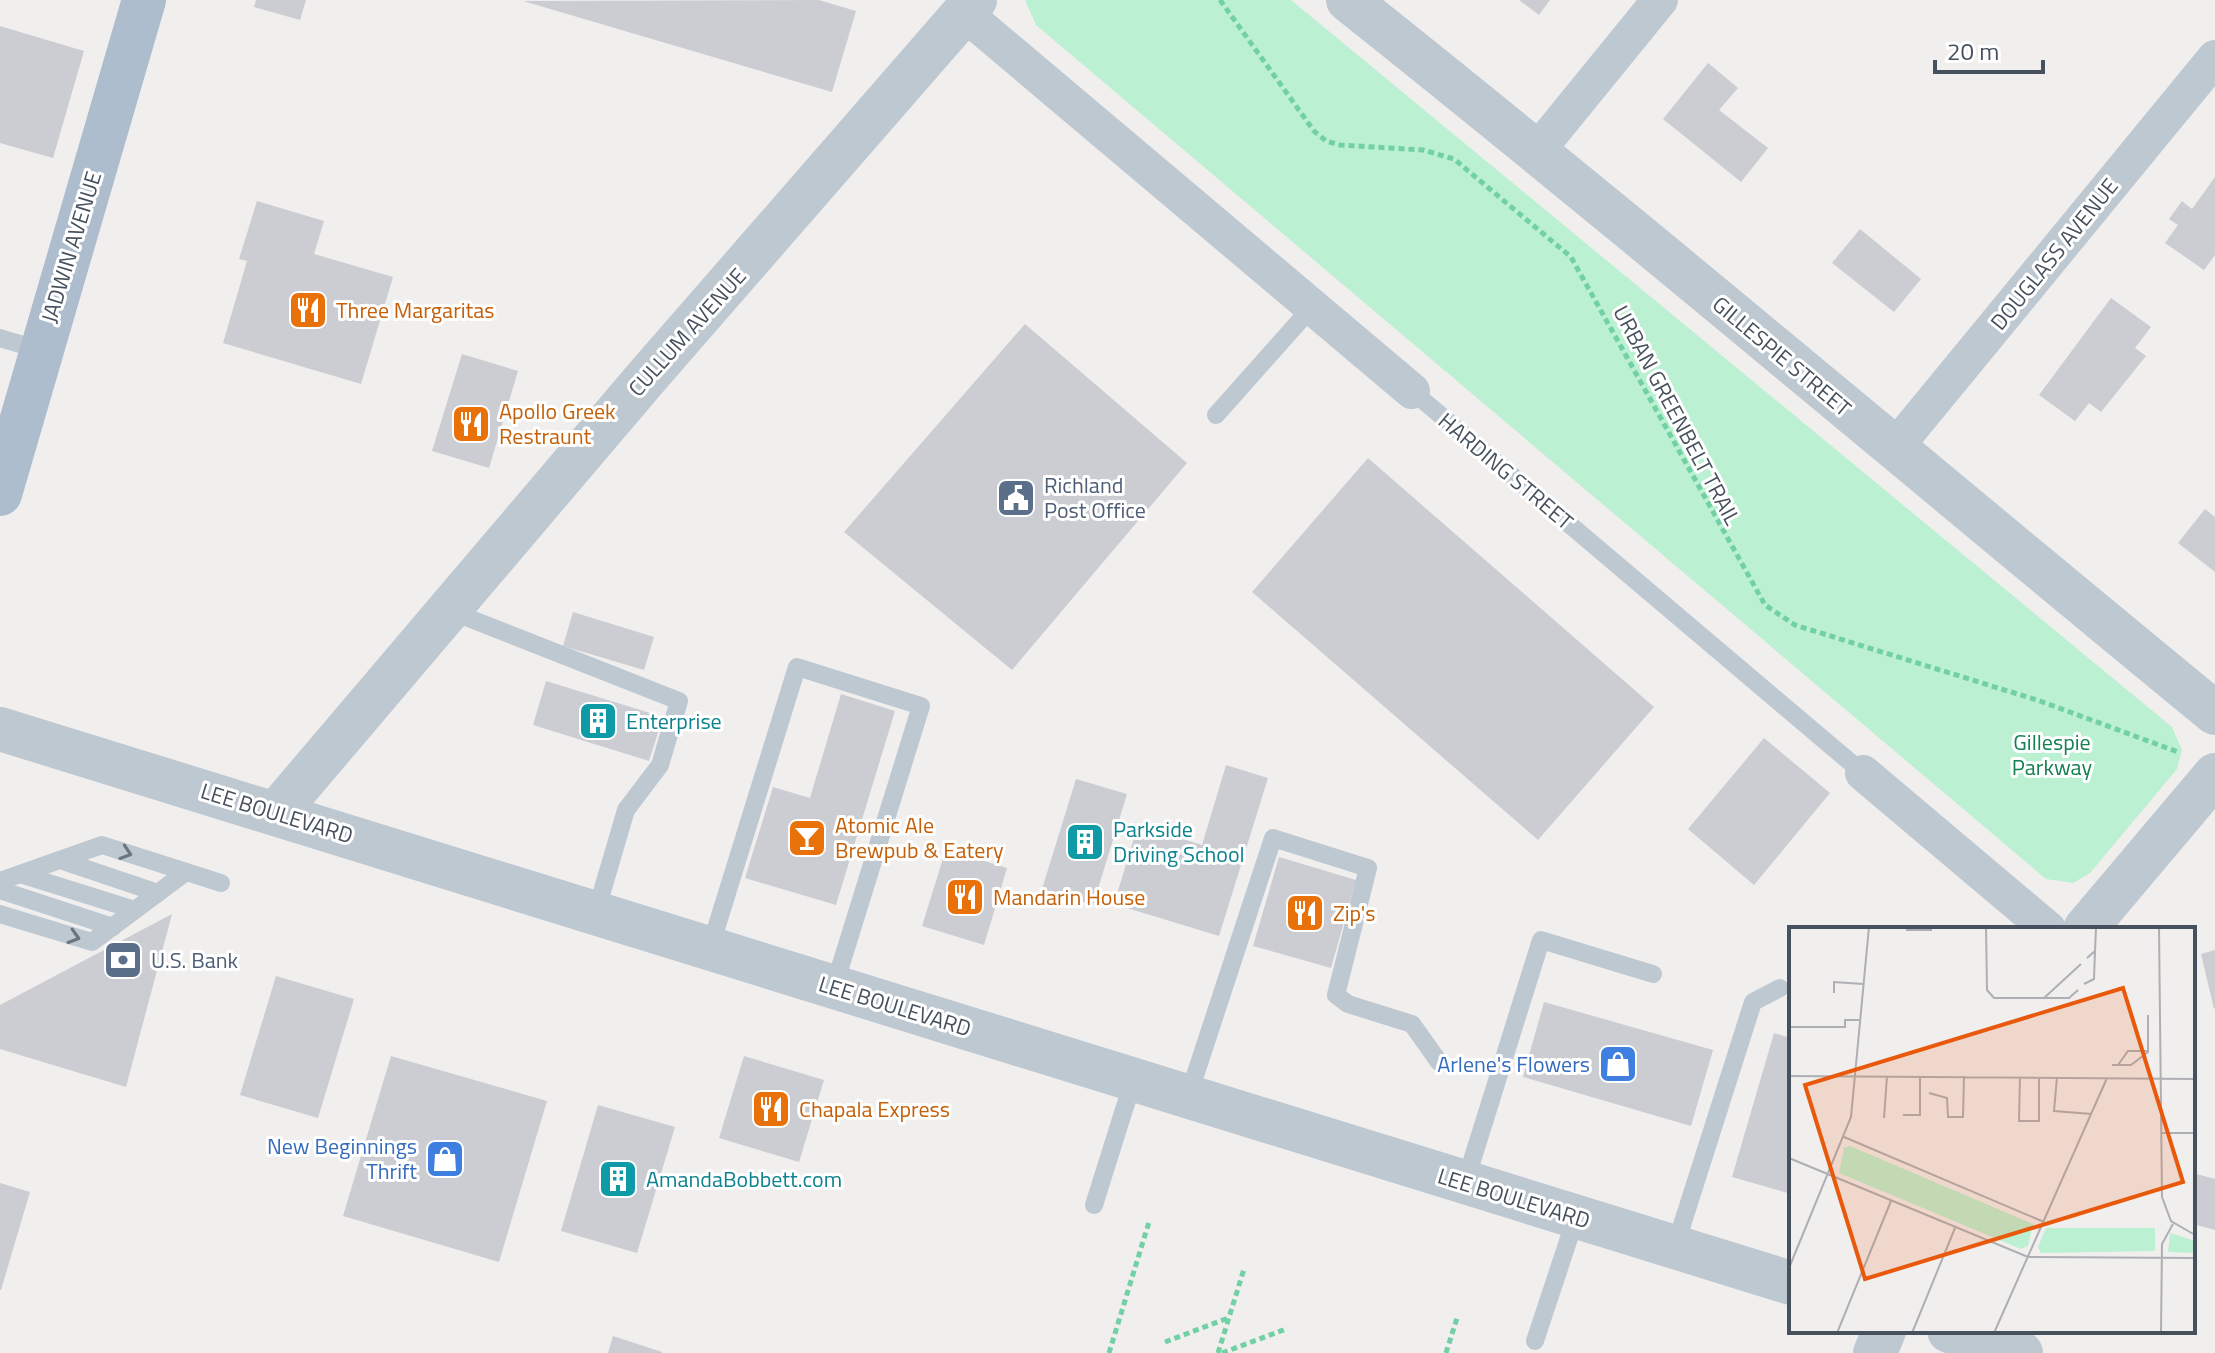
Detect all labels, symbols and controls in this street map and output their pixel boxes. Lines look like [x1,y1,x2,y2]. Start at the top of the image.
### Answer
scale bar [1935,24,2043,74]
text: 20 m [1947,33,1999,69]
street label: JADWIN AVENUE [32,167,110,327]
street label: DOUGLASS AVENUE [1982,171,2126,337]
street label: CULLUM AVENUE [620,260,754,404]
street label: GILLESPIE STREET [1705,288,1859,425]
restaurant icon: Three Margaritas [287,289,329,331]
place label: Three Margaritas [336,293,495,327]
street label: URBAN GREENBELT TRAIL [1605,299,1750,531]
place label: Apollo Greek Restraunt [499,394,616,453]
restaurant icon: Apollo Greek Restraunt [450,403,492,445]
street label: HARDING STREET [1431,404,1581,538]
place label: Richland Post Office [1044,468,1146,527]
public building icon: Richland Post Office [995,477,1037,519]
building icon: Enterprise [577,700,619,742]
place label: Enterprise [626,704,722,738]
park label: Gillespie Parkway [2012,725,2093,784]
street label: LEE BOULEVARD [197,774,357,852]
place label: Atomic Ale Brewpub & Eatery [835,808,1004,867]
place label: Parkside Driving School [1113,812,1245,871]
bar icon: Atomic Ale Brewpub & Eatery [786,817,828,859]
building icon: Parkside Driving School [1064,821,1106,863]
one-way arrow [119,843,133,859]
restaurant icon: Mandarin House [944,876,986,918]
place label: Mandarin House [993,880,1145,914]
restaurant icon: Zip's [1284,892,1326,934]
place label: Zip's [1333,896,1376,930]
inset map [1789,927,2195,1333]
one-way arrow [67,928,81,944]
bank icon: U.S. Bank [102,939,144,981]
place label: U.S. Bank [151,943,239,977]
street label: LEE BOULEVARD [815,967,975,1045]
shop icon: Arlene's Flowers [1597,1043,1639,1085]
place label: Arlene's Flowers [1437,1047,1590,1081]
restaurant icon: Chapala Express [750,1088,792,1130]
place label: Chapala Express [799,1092,950,1126]
place label: New Beginnings Thrift [267,1129,417,1188]
shop icon: New Beginnings Thrift [424,1138,466,1180]
building icon: AmandaBobbett.com [597,1158,639,1200]
street label: LEE BOULEVARD [1434,1159,1594,1237]
place label: AmandaBobbett.com [646,1162,842,1196]

